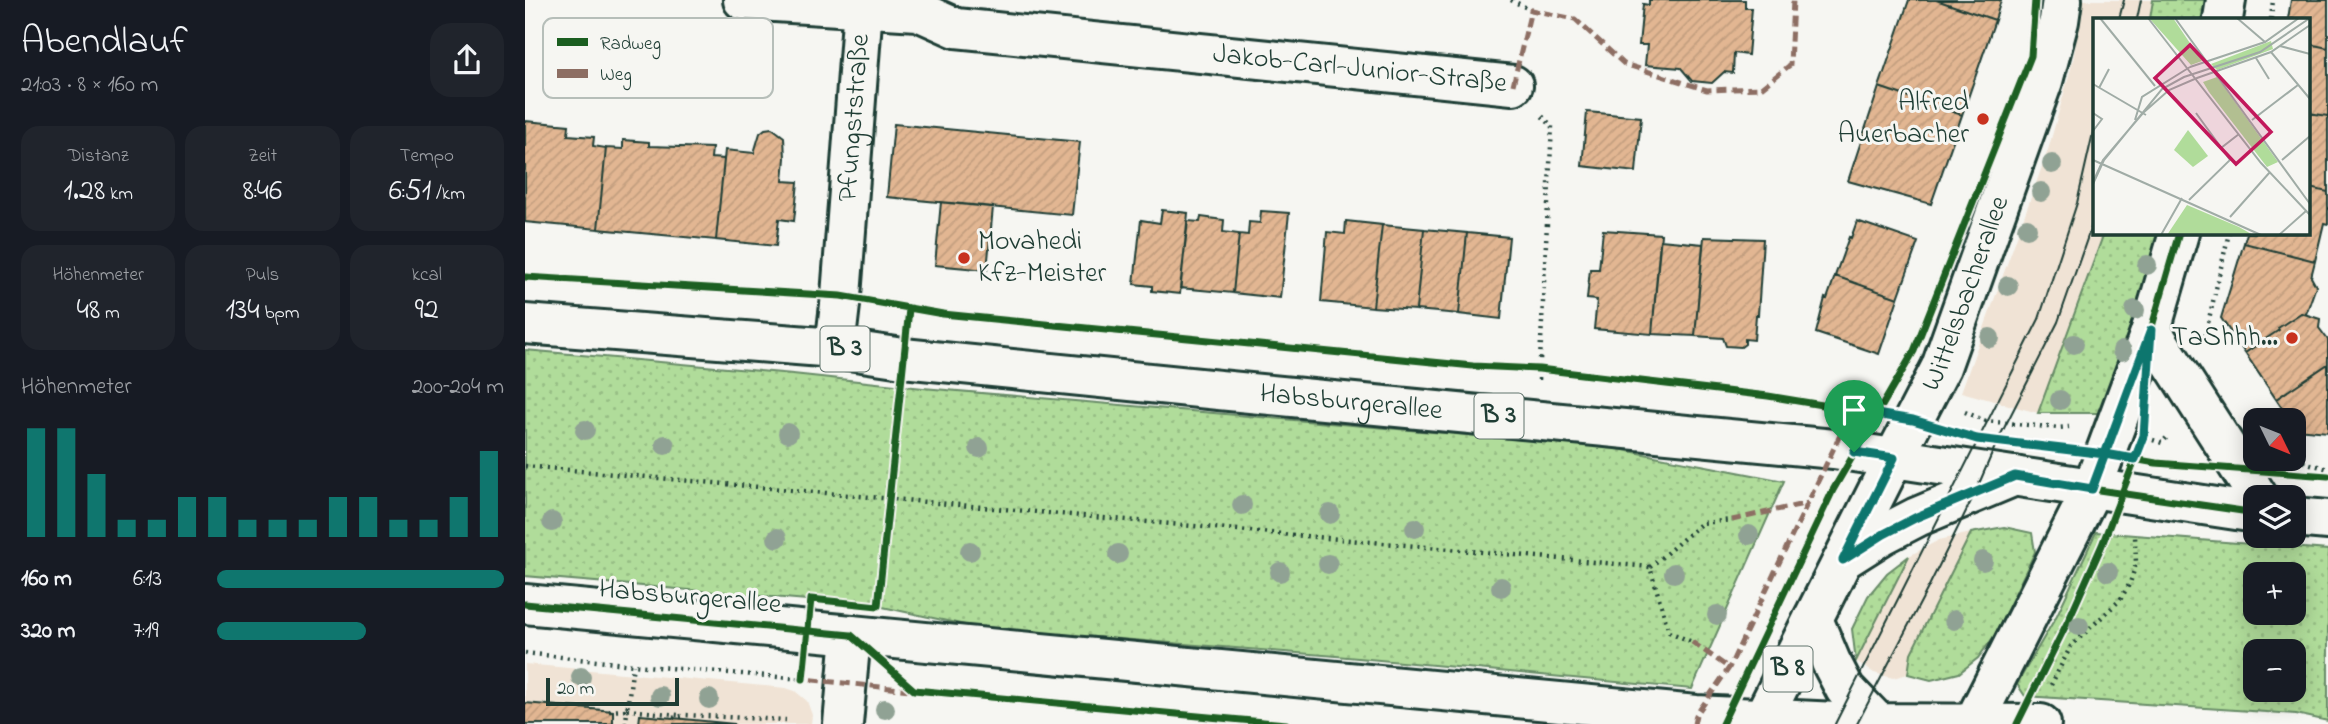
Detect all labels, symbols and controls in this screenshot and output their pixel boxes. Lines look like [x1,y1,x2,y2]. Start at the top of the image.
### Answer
text: Abendlauf [21,15,188,71]
legend [543,18,773,98]
inset map [2093,18,2311,234]
button: share [430,23,504,97]
text: Radweg [600,31,661,60]
street label: Pfungststraße [828,32,881,203]
street label: Jakob-Carl-Junior-Straße [1211,34,1509,105]
text: Weg [600,62,632,91]
text: 21:03 · 8 × 160 m [21,69,158,102]
place label: Alfred Auerbacher [1838,83,1969,156]
marker: Alfred Auerbacher [1975,111,1991,127]
text: Distanz [68,143,129,170]
text: Zeit [248,143,277,170]
text: Tempo [400,143,454,170]
text: 1.28 [63,170,105,214]
text: 8:46 [243,170,282,214]
text: 6:51 [389,170,431,214]
text: km [105,181,133,208]
text: /km [431,181,465,208]
street label: Wittelsbacherallee [1911,190,2021,399]
place label: Movahedi Kfz-Meister [978,222,1107,295]
marker: Movahedi Kfz-Meister [956,250,972,266]
text: Höhenmeter [53,262,144,289]
text: Puls [246,262,279,289]
text: kcal [412,262,442,289]
text: 48 [77,289,100,333]
text: 134 [225,289,260,333]
text: 92 [415,289,439,333]
text: m [100,300,120,327]
text: bpm [260,300,300,327]
place label: TaShhh... [2172,318,2278,359]
road number: B 3 [821,326,869,372]
marker: TaShhh... [2284,330,2300,346]
text: Höhenmeter [21,371,132,404]
text: 200–204 m [412,371,504,404]
street label: Habsburgerallee [1258,374,1445,432]
pin [1824,380,1884,452]
icon: arrive [1835,391,1873,429]
road number: B 3 [1475,394,1523,438]
north arrow [2243,408,2307,471]
map controls [2243,408,2306,702]
button: layers [2243,485,2306,548]
button: + [2243,562,2306,625]
text: 160 m [21,563,72,596]
text: 6:13 [133,563,162,596]
street label: Habsburgerallee [597,570,784,626]
text: 320 m [21,615,75,648]
text: 7:19 [133,615,159,648]
button: − [2243,639,2306,702]
road number: B 8 [1763,646,1813,692]
scale bar [546,675,679,707]
text: 20 m [557,676,594,703]

